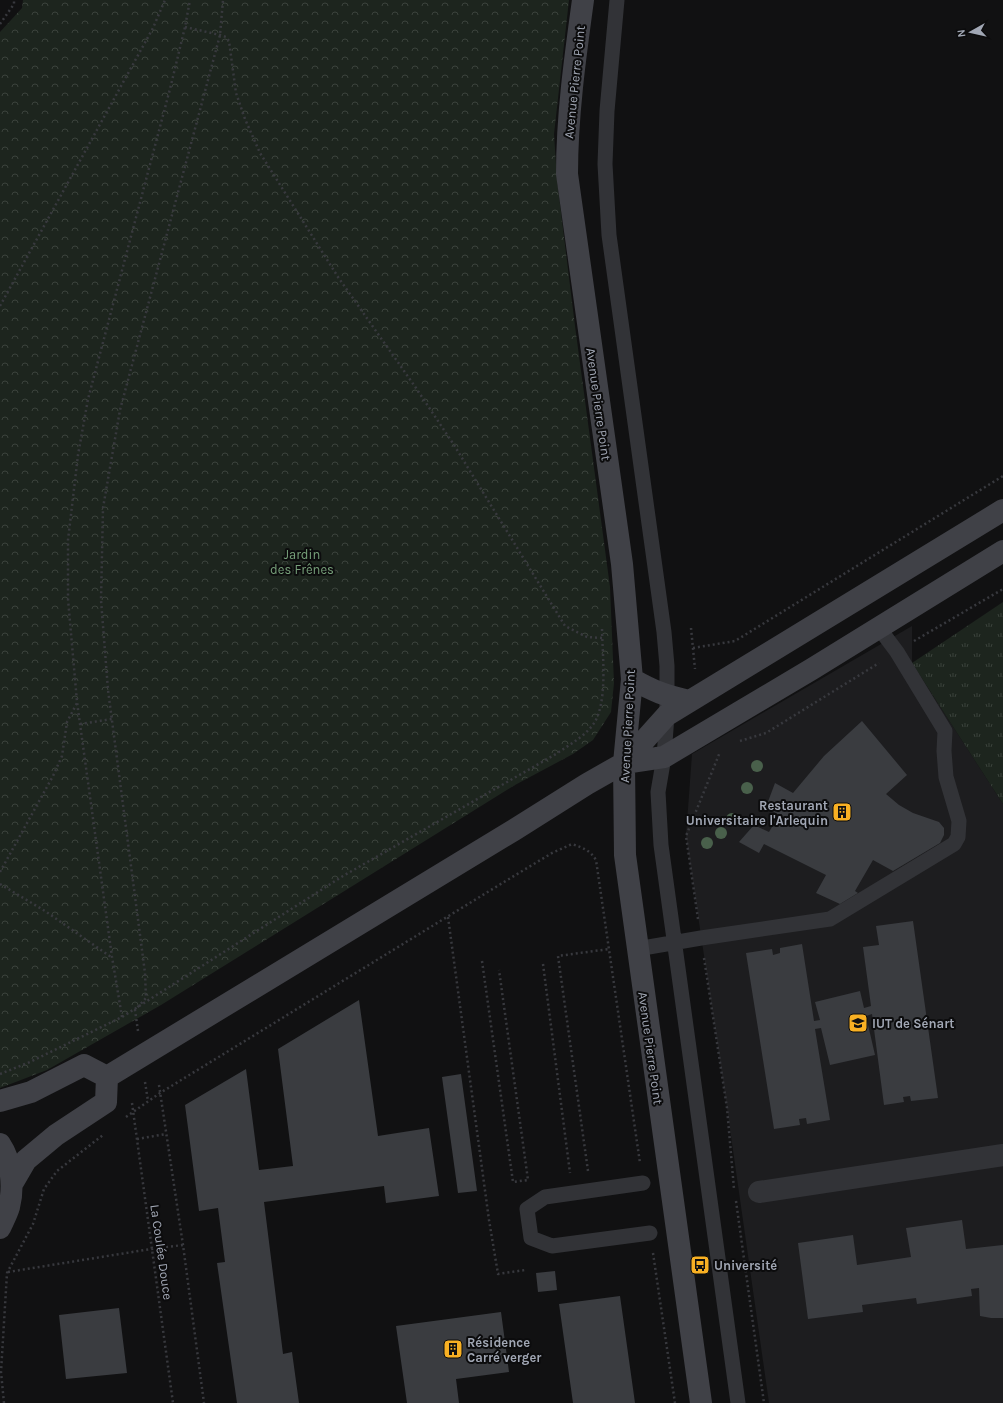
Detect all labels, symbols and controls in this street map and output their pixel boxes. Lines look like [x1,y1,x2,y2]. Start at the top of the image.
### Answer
north arrow [951,12,991,52]
street label: Avenue Pierre Point [561,25,588,139]
text: N [955,29,969,38]
street label: Avenue Pierre Point [583,347,614,462]
park label: Jardin des Frênes [270,547,334,577]
street label: Avenue Pierre Point [617,669,638,783]
place label: Restaurant Universitaire l'Arlequin [686,798,828,829]
building icon: Restaurant Universitaire l'Arlequin [831,801,853,823]
street label: Avenue Pierre Point [635,991,666,1106]
school or university icon: IUT de Sénart [847,1012,869,1034]
place label: IUT de Sénart [872,1016,954,1031]
street label: La Coulée Douce [147,1203,176,1301]
bus stop icon: Université [689,1254,711,1276]
place label: Université [714,1258,777,1273]
place label: Résidence Carré verger [467,1335,542,1365]
building icon: Résidence Carré verger [442,1338,464,1360]

